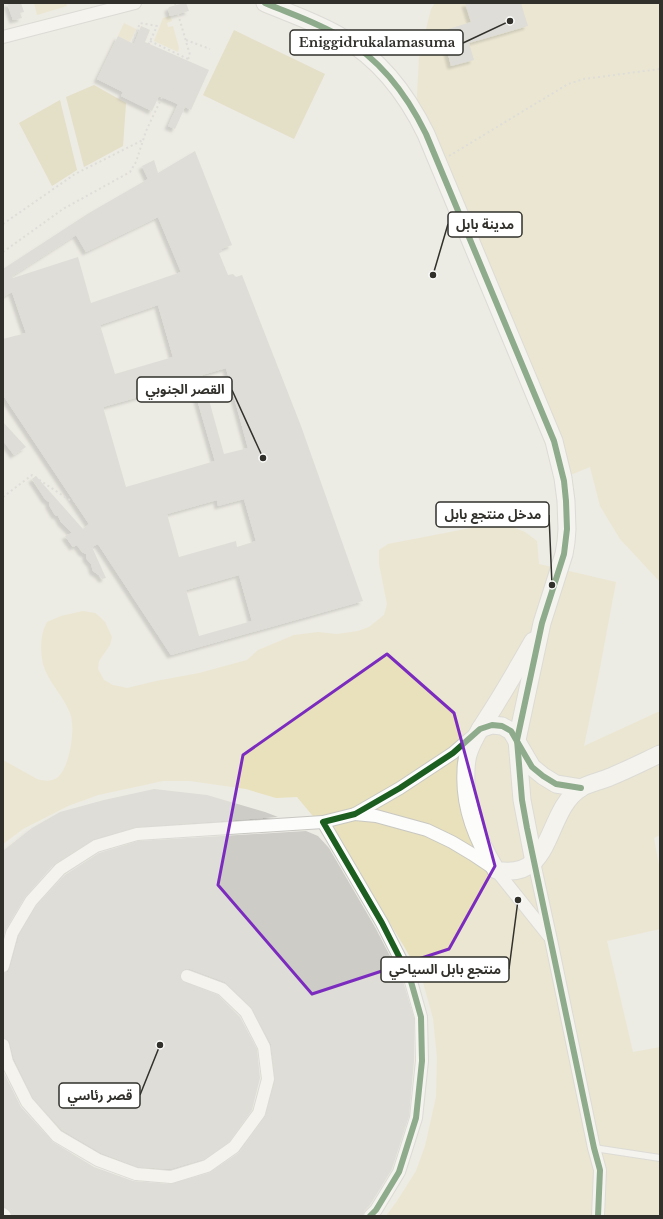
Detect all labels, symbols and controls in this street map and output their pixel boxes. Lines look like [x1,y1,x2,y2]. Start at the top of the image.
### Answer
callout: Eniggidrukalamasuma [290,30,463,55]
text: Eniggidrukalamasuma [299,34,456,51]
callout: مدينة بابل [448,212,522,237]
text: مدينة بابل [456,216,514,233]
callout: القصر الجنوبي [137,377,232,402]
text: القصر الجنوبي [146,381,224,400]
callout: مدخل منتجع بابل [436,502,549,527]
text: مدخل منتجع بابل [445,506,541,524]
callout: منتجع بابل السياحي [381,957,509,982]
text: منتجع بابل السياحي [389,961,501,980]
callout: قصر رئاسي [59,1083,140,1108]
text: قصر رئاسي [68,1087,133,1106]

